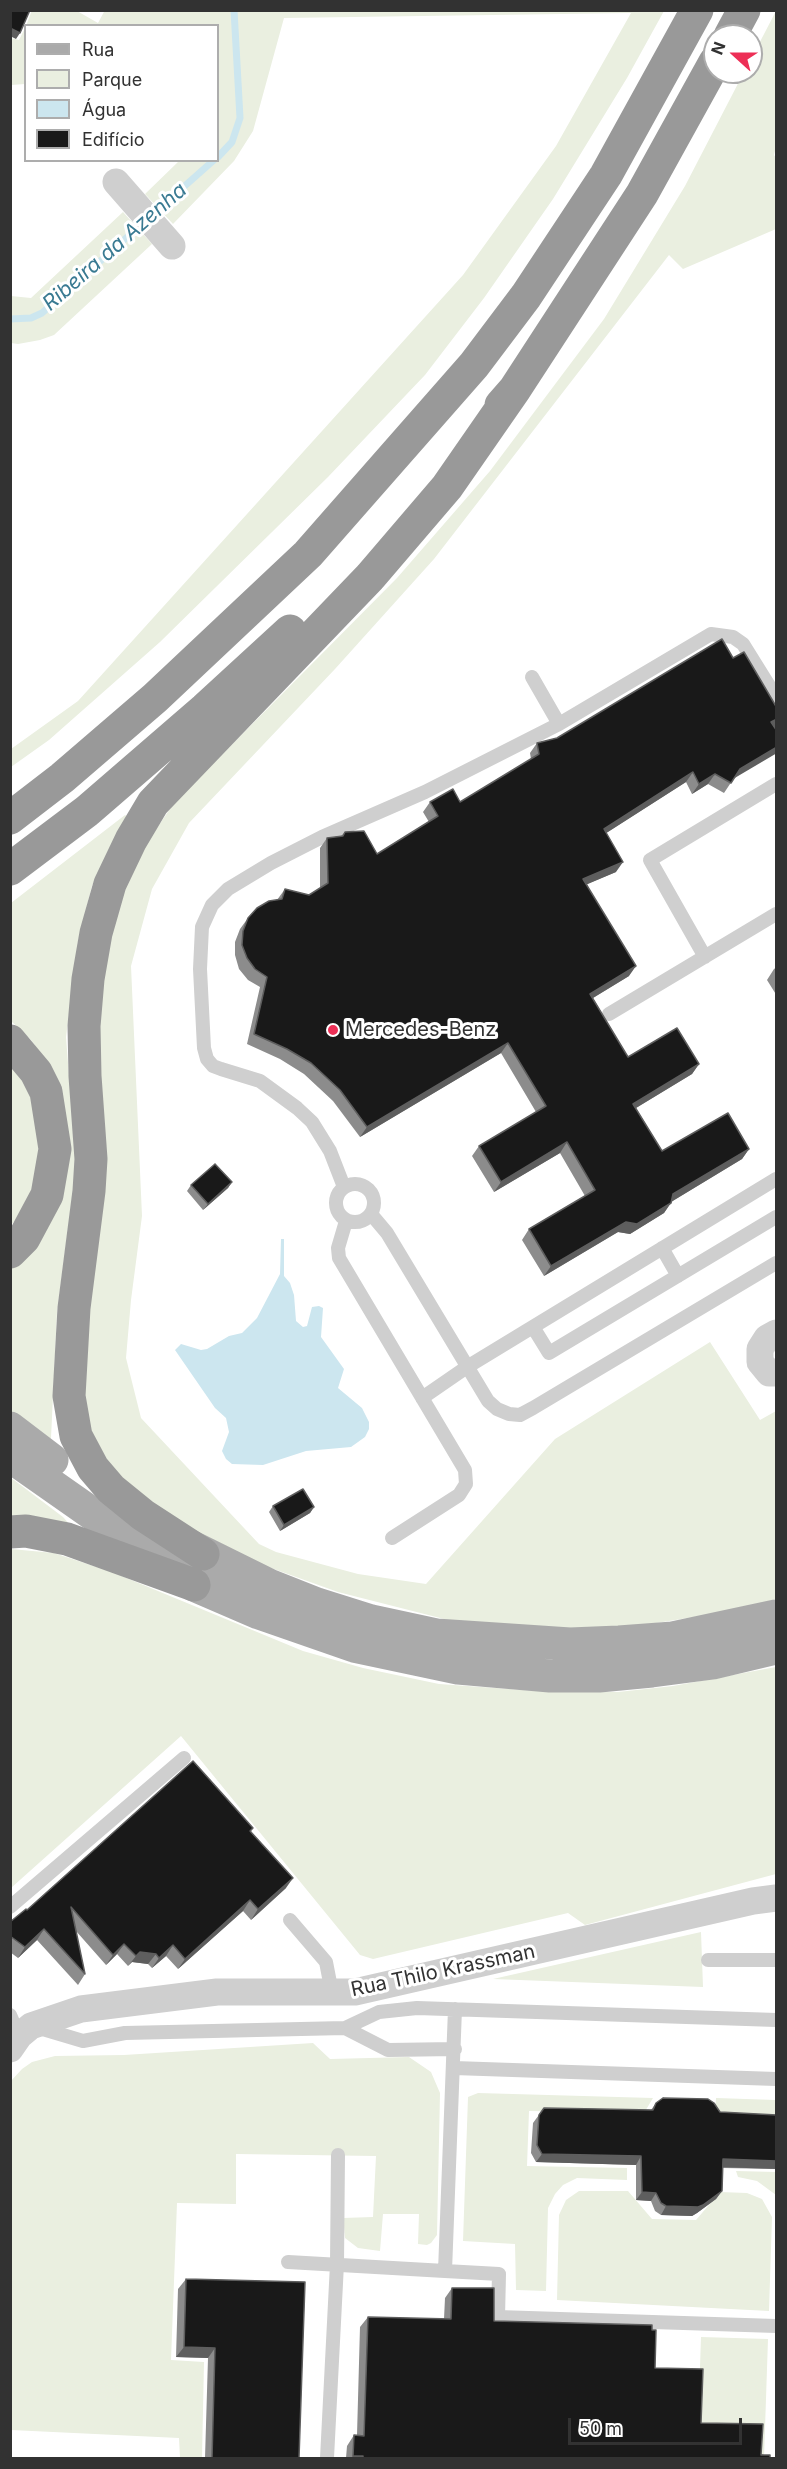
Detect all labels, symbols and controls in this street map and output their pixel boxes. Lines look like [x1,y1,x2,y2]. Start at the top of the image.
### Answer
legend [24,24,219,162]
north arrow [703,24,763,84]
text: Rua [82,39,114,60]
text: N [707,39,730,58]
text: Parque [82,69,142,90]
text: Água [82,99,126,120]
text: Edifício [82,129,145,150]
water label: Ribeira da Azenha [38,178,192,316]
place label: Mercedes-Benz [345,1018,496,1042]
marker: Mercedes-Benz [326,1023,340,1037]
street label: Rua Thilo Krassman [349,1940,537,2002]
scale bar [571,2406,745,2444]
text: 50 m [579,2418,622,2439]

